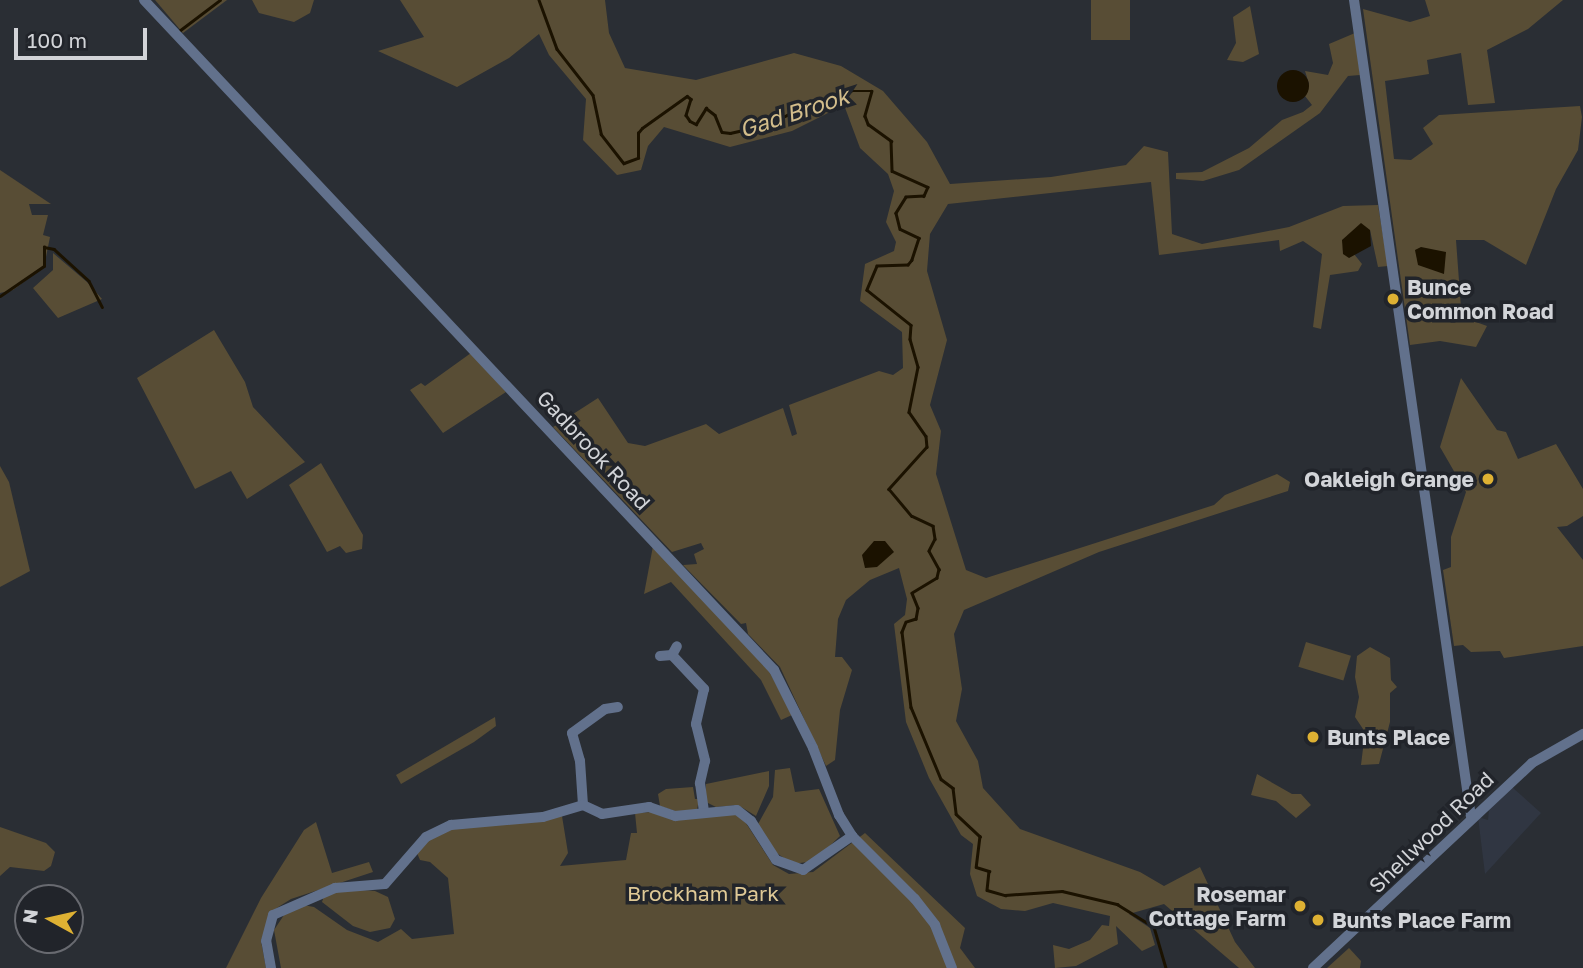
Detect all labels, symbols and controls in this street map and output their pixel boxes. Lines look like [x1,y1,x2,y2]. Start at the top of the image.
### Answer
scale bar [18,14,150,58]
text: 100 m [27,27,87,53]
water label: Gad Brook [736,81,852,143]
place label: Bunce Common Road [1407,274,1554,324]
marker: Bunce Common Road [1385,291,1401,307]
street label: Gadbrook Road [532,385,656,515]
place label: Oakleigh Grange [1304,466,1474,492]
marker: Oakleigh Grange [1480,471,1496,487]
place label: Bunts Place [1327,724,1450,750]
marker: Bunts Place [1305,729,1321,745]
street label: Shellwood Road [1363,766,1499,898]
park label: Brockham Park [627,880,779,906]
place label: Rosemar Cottage Farm [1148,881,1286,931]
north arrow [14,884,84,954]
marker: Rosemar Cottage Farm [1292,898,1308,914]
place label: Bunts Place Farm [1332,907,1511,933]
text: N [17,908,42,925]
marker: Bunts Place Farm [1310,912,1326,928]

